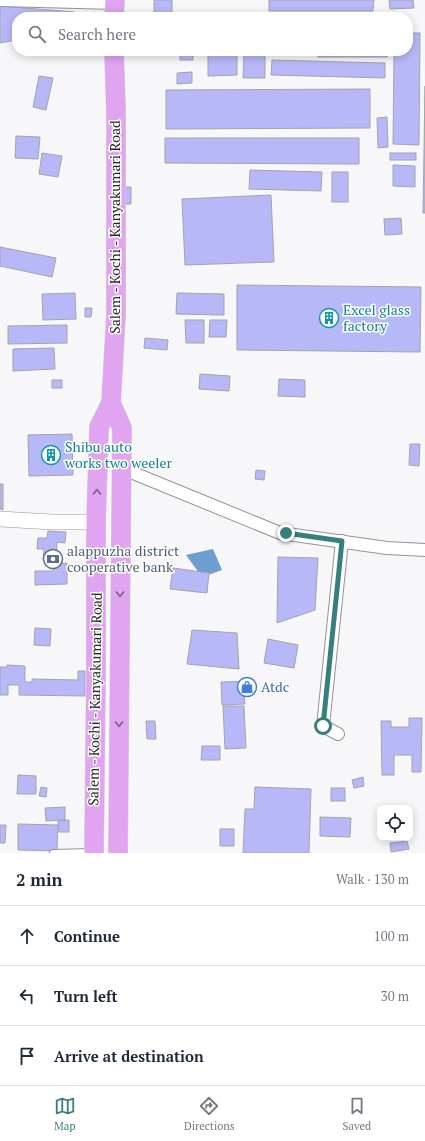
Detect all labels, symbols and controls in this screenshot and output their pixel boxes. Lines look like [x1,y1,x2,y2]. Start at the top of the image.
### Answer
search box [12,12,413,56]
icon: search [26,23,48,45]
text: Search here [58,24,136,44]
street label: Salem - Kochi - Kanyakumari Road [105,120,124,334]
place label: Excel glass factory [343,300,410,335]
building icon: Excel glass factory [318,307,340,329]
place label: Shibu auto works two weeler [64,437,173,472]
building icon: Shibu auto works two weeler [40,444,62,466]
one-way arrow [93,489,102,495]
route end [277,524,295,542]
place label: alappuzha district cooperative bank [67,541,180,576]
bank icon: alappuzha district cooperative bank [42,548,64,570]
one-way arrow [116,591,124,597]
street label: Salem - Kochi - Kanyakumari Road [83,592,106,806]
shop icon: Atdc [236,676,258,698]
place label: Atdc [261,677,289,696]
route start [314,717,332,735]
one-way arrow [115,721,123,727]
map controls [377,805,413,841]
button: locate [377,805,413,841]
text: 2 min [16,868,63,891]
text: Walk · 130 m [336,870,409,888]
icon: ahead [16,925,38,947]
text: Continue [54,926,120,946]
text: 100 m [374,927,409,945]
icon: left [16,985,38,1007]
text: Turn left [54,986,118,1006]
text: 30 m [381,987,409,1005]
icon: arrive [16,1045,38,1067]
text: Arrive at destination [54,1046,204,1066]
tab: Map [54,1095,76,1133]
tab: Directions [184,1095,235,1133]
tab: Saved [343,1095,371,1133]

